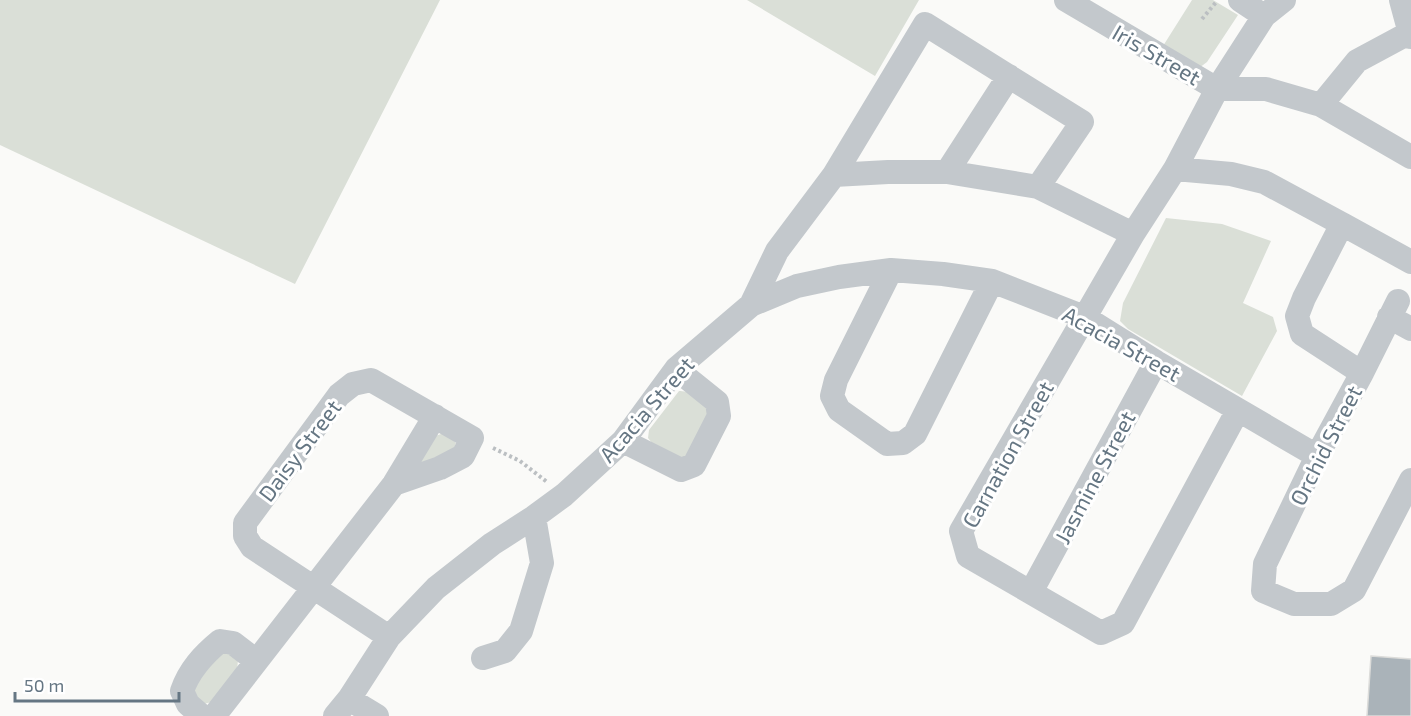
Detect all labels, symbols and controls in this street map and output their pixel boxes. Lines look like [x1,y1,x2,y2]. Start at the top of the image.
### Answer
street label: Iris Street [1108,18,1206,90]
street label: Acacia Street [1058,300,1186,386]
street label: Acacia Street [593,351,699,467]
street label: Carnation Street [956,376,1058,532]
street label: Orchid Street [1284,381,1366,509]
street label: Daisy Street [252,394,346,506]
street label: Jasmine Street [1048,406,1140,548]
scale bar [15,665,178,703]
text: 50 m [24,674,64,696]

